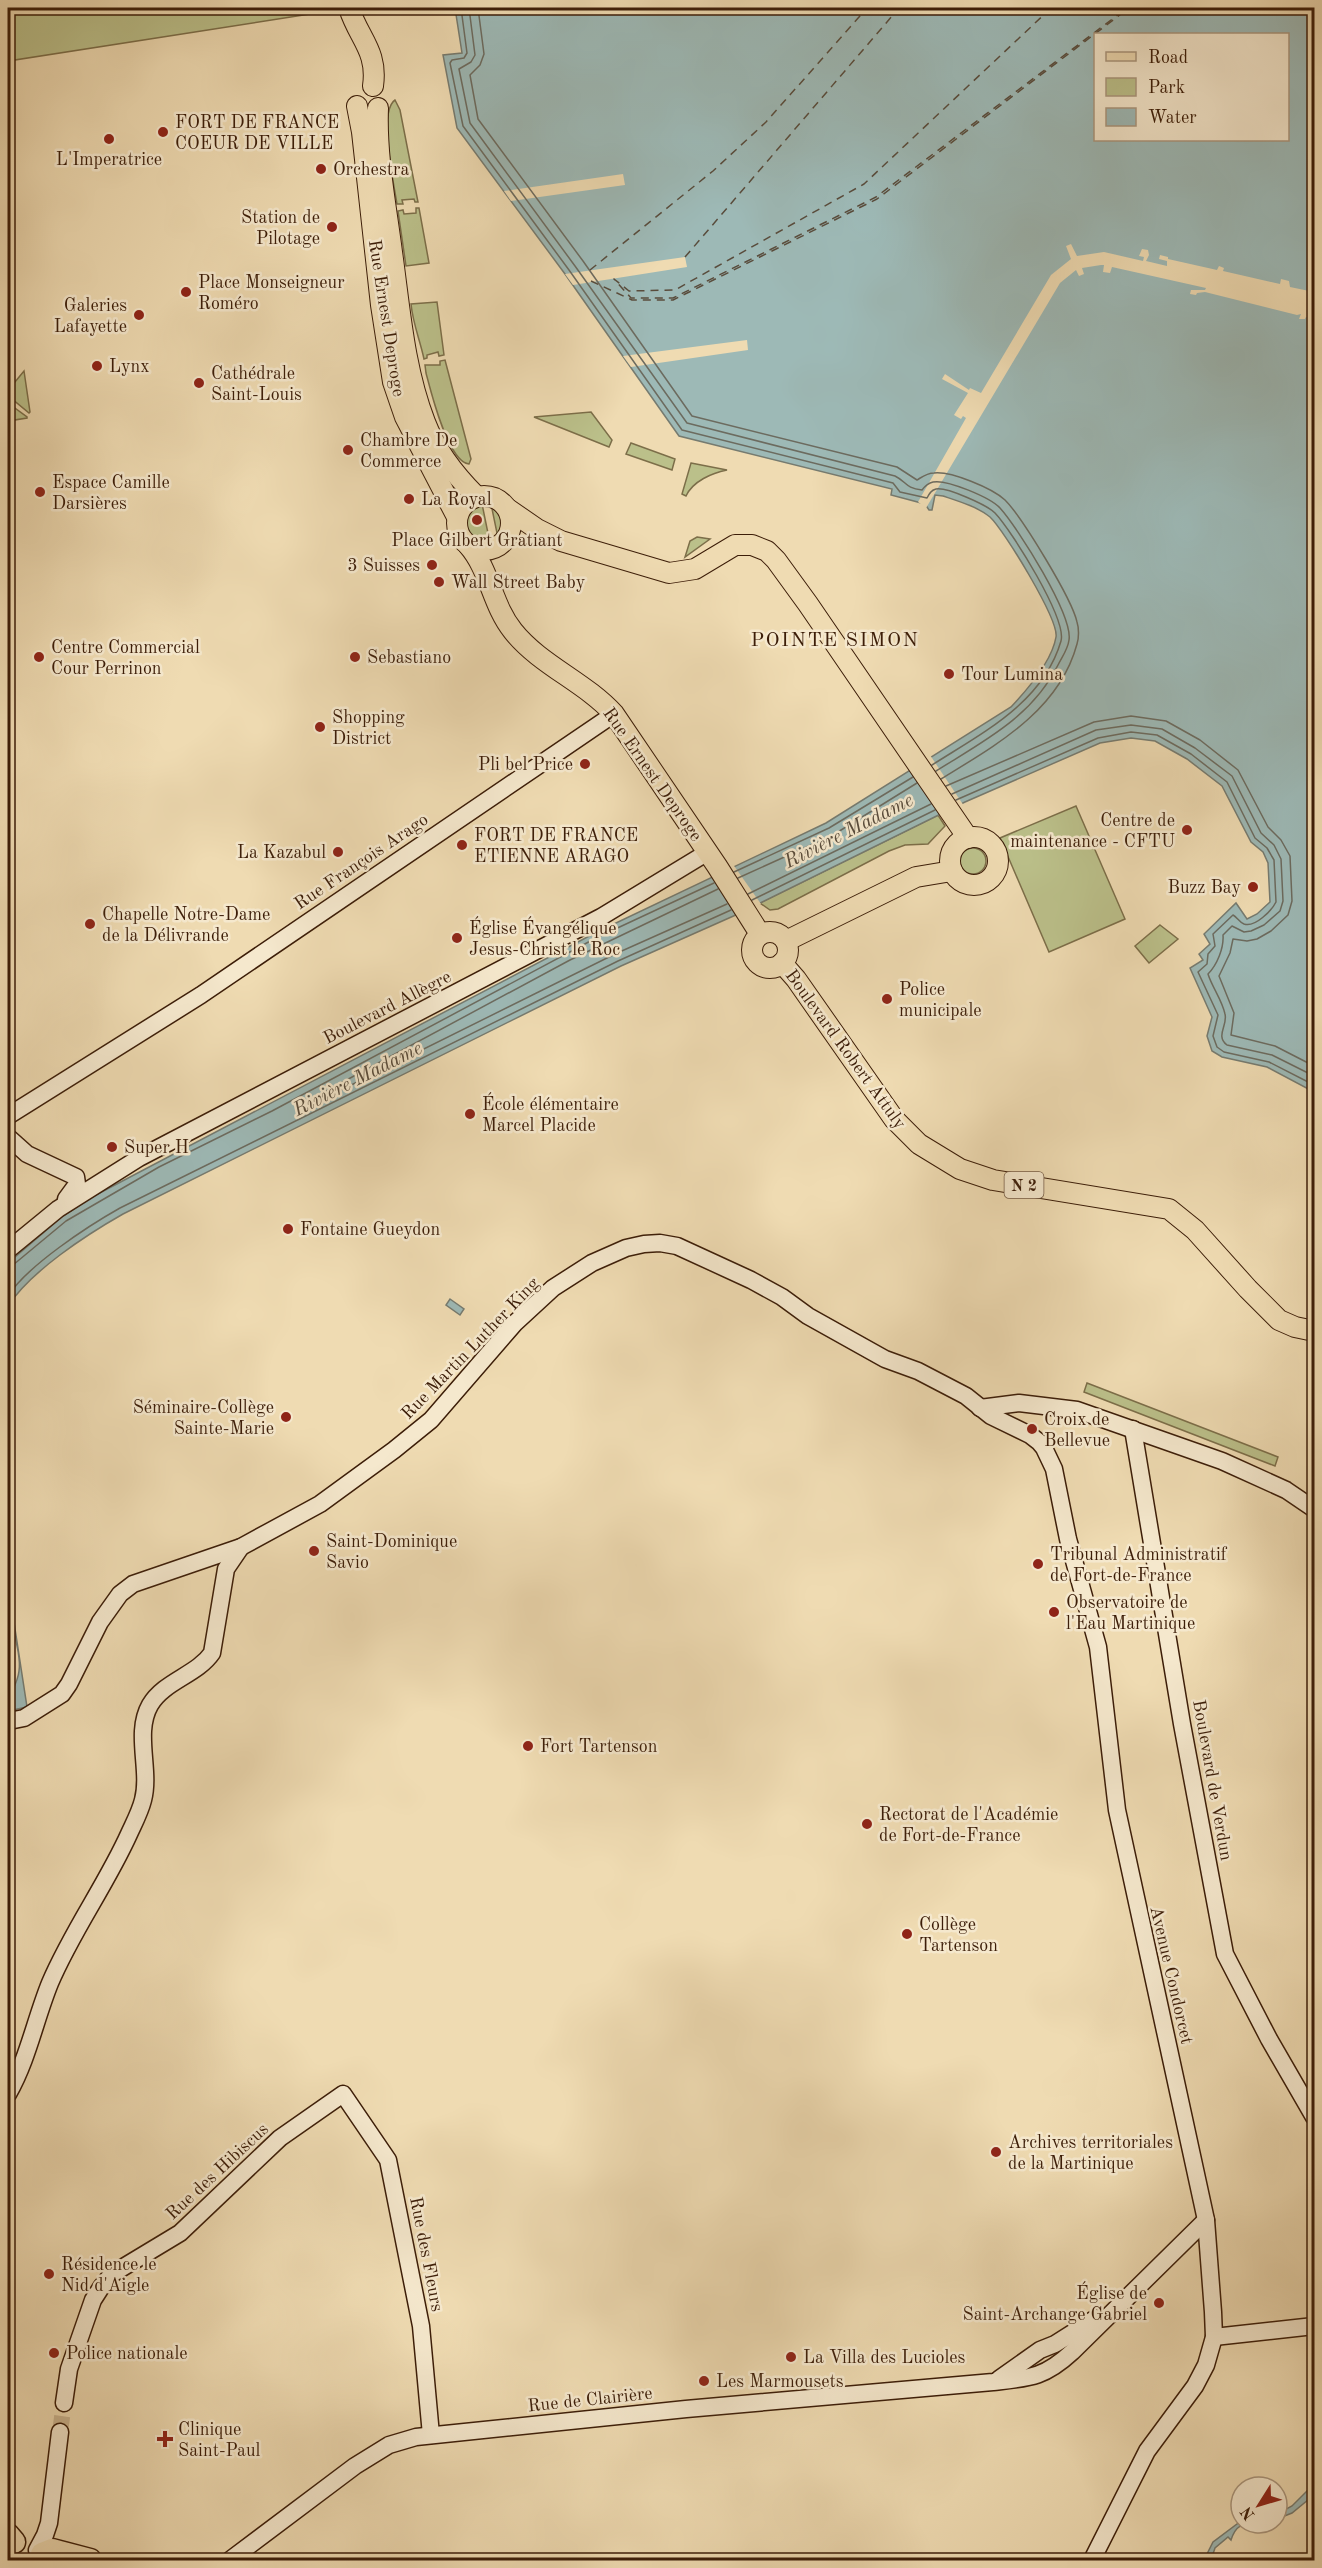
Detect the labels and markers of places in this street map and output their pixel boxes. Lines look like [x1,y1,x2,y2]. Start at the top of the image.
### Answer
place label: FORT DE FRANCE COEUR DE VILLE [175,114,339,153]
marker: FORT DE FRANCE COEUR DE VILLE [156,125,170,139]
marker: L'Imperatrice [102,132,116,146]
place label: L'Imperatrice [56,151,162,169]
place label: Orchestra [333,161,409,179]
marker: Orchestra [314,162,328,176]
place label: Station de Pilotage [241,209,320,248]
marker: Station de Pilotage [325,220,339,234]
place label: Place Monseigneur Roméro [198,274,345,313]
marker: Place Monseigneur Roméro [179,285,193,299]
place label: Galeries Lafayette [54,297,127,336]
marker: Galeries Lafayette [132,308,146,322]
place label: Lynx [109,358,150,376]
marker: Lynx [90,359,104,373]
place label: Cathédrale Saint-Louis [211,365,302,404]
marker: Cathédrale Saint-Louis [192,376,206,390]
place label: Chambre De Commerce [360,432,457,471]
marker: Chambre De Commerce [341,443,355,457]
place label: Espace Camille Darsières [52,474,170,513]
marker: Espace Camille Darsières [33,485,47,499]
place label: La Royal [421,491,492,509]
marker: La Royal [402,492,416,506]
marker: Place Gilbert Gratiant [470,513,484,527]
place label: Place Gilbert Gratiant [391,532,563,550]
place label: 3 Suisses [347,557,420,575]
marker: 3 Suisses [425,558,439,572]
place label: Wall Street Baby [451,574,586,592]
marker: Wall Street Baby [432,575,446,589]
place label: Centre Commercial Cour Perrinon [51,639,200,678]
place label: Sebastiano [367,649,451,667]
marker: Centre Commercial Cour Perrinon [32,650,46,664]
marker: Sebastiano [348,650,362,664]
place label: Tour Lumina [961,666,1063,684]
marker: Tour Lumina [942,667,956,681]
place label: Shopping District [332,709,405,748]
marker: Shopping District [313,720,327,734]
place label: Pli bel Price [478,756,573,774]
marker: Pli bel Price [578,757,592,771]
place label: Centre de maintenance - CFTU [1010,812,1175,851]
marker: Centre de maintenance - CFTU [1180,823,1194,837]
place label: FORT DE FRANCE ETIENNE ARAGO [474,827,638,866]
marker: FORT DE FRANCE ETIENNE ARAGO [455,838,469,852]
place label: La Kazabul [237,844,326,862]
marker: La Kazabul [331,845,345,859]
place label: Buzz Bay [1168,879,1241,897]
marker: Buzz Bay [1246,880,1260,894]
place label: Chapelle Notre-Dame de la Délivrande [102,906,270,945]
place label: Église Évangélique Jesus-Christ le Roc [469,916,620,959]
marker: Chapelle Notre-Dame de la Délivrande [83,917,97,931]
marker: Église Évangélique Jesus-Christ le Roc [450,931,464,945]
place label: Police municipale [899,981,982,1020]
marker: Police municipale [880,992,894,1006]
place label: École élémentaire Marcel Placide [482,1092,619,1135]
marker: École élémentaire Marcel Placide [463,1107,477,1121]
place label: Super H [124,1139,189,1157]
marker: Super H [105,1140,119,1154]
place label: Fontaine Gueydon [300,1221,440,1239]
marker: Fontaine Gueydon [281,1222,295,1236]
place label: Séminaire-Collège Sainte-Marie [133,1399,274,1438]
marker: Séminaire-Collège Sainte-Marie [279,1410,293,1424]
place label: Croix de Bellevue [1044,1411,1110,1450]
marker: Croix de Bellevue [1025,1422,1039,1436]
place label: Saint-Dominique Savio [326,1533,457,1572]
marker: Saint-Dominique Savio [307,1544,321,1558]
place label: Tribunal Administratif de Fort-de-France [1050,1546,1228,1585]
marker: Tribunal Administratif de Fort-de-France [1031,1557,1045,1571]
place label: Observatoire de l'Eau Martinique [1066,1594,1195,1633]
marker: Observatoire de l'Eau Martinique [1047,1605,1061,1619]
place label: Fort Tartenson [540,1738,658,1756]
marker: Fort Tartenson [521,1739,535,1753]
place label: Rectorat de l'Académie de Fort-de-France [879,1806,1058,1845]
marker: Rectorat de l'Académie de Fort-de-France [860,1817,874,1831]
place label: Collège Tartenson [919,1916,998,1955]
marker: Collège Tartenson [900,1927,914,1941]
place label: Archives territoriales de la Martinique [1008,2134,1173,2173]
marker: Archives territoriales de la Martinique [989,2145,1003,2159]
place label: Résidence le Nid d'Aigle [61,2256,157,2295]
marker: Résidence le Nid d'Aigle [42,2267,56,2281]
place label: Église de Saint-Archange Gabriel [963,2281,1147,2324]
marker: Église de Saint-Archange Gabriel [1152,2296,1166,2310]
place label: Police nationale [66,2345,188,2363]
marker: Police nationale [47,2346,61,2360]
place label: La Villa des Lucioles [803,2349,966,2367]
marker: La Villa des Lucioles [784,2350,798,2364]
place label: Les Marmousets [716,2373,844,2391]
marker: Les Marmousets [697,2374,711,2388]
place label: Clinique Saint-Paul [178,2421,261,2460]
marker: Clinique Saint-Paul [156,2430,174,2448]

